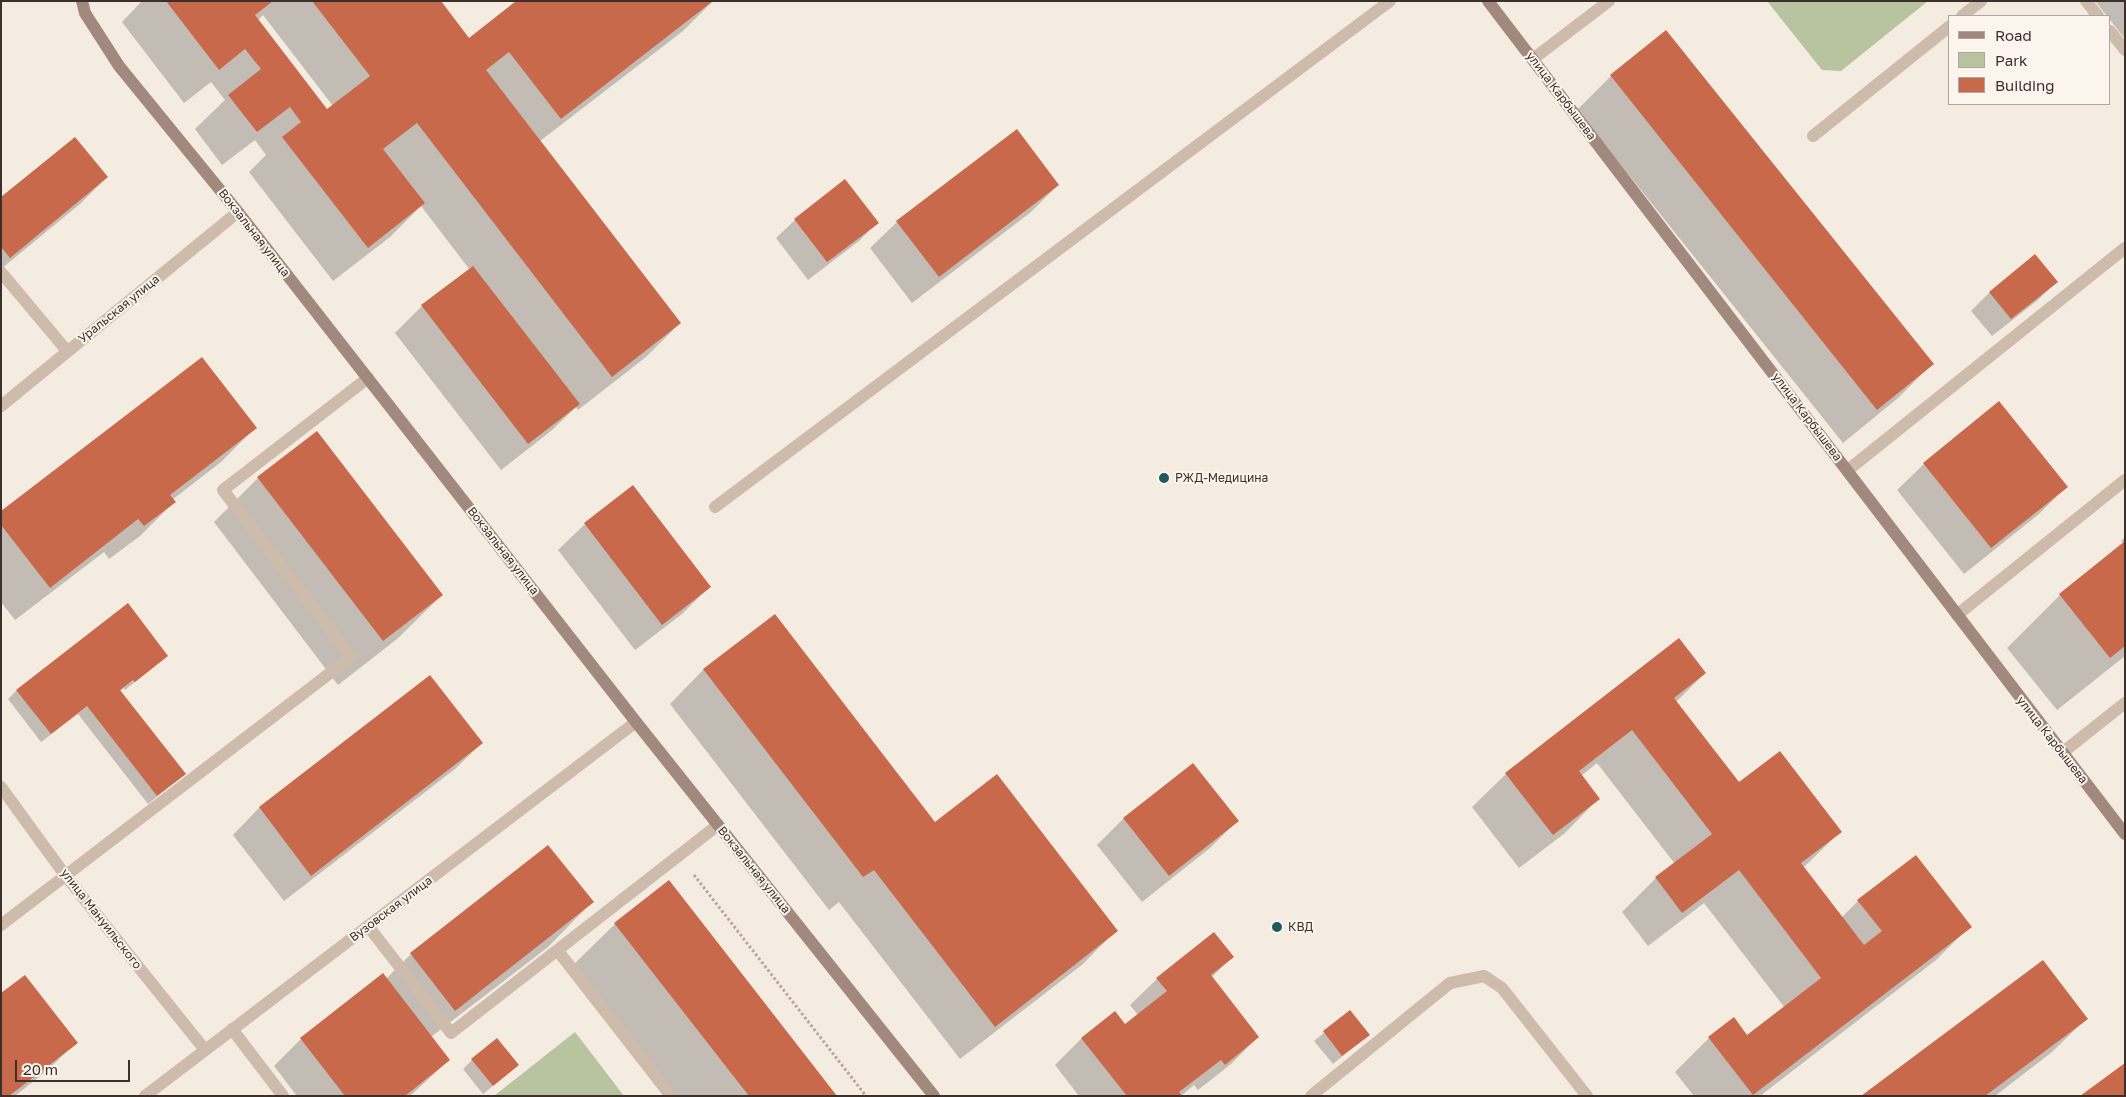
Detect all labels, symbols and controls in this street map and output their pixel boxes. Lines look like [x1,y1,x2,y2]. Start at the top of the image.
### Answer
legend [1948,15,2111,105]
text: Road [1995,26,2032,44]
street label: улица Карбышева [1523,49,1599,143]
text: Park [1995,51,2027,69]
text: Building [1995,76,2055,94]
street label: Вокзальная улица [215,186,293,280]
street label: Уральская улица [76,272,162,346]
street label: улица Карбышева [1769,370,1845,464]
marker: РЖД-Медицина [1157,471,1171,485]
place label: РЖД-Медицина [1175,471,1268,485]
street label: Вокзальная улица [464,504,542,598]
street label: улица Карбышева [2013,694,2091,786]
street label: Вокзальная улица [715,824,793,916]
street label: улица Мануильского [57,866,145,972]
street label: Вузовская улица [347,873,435,945]
marker: КВД [1270,920,1284,934]
place label: КВД [1288,920,1313,934]
scale bar [18,1050,132,1082]
text: 20 m [23,1060,58,1078]

